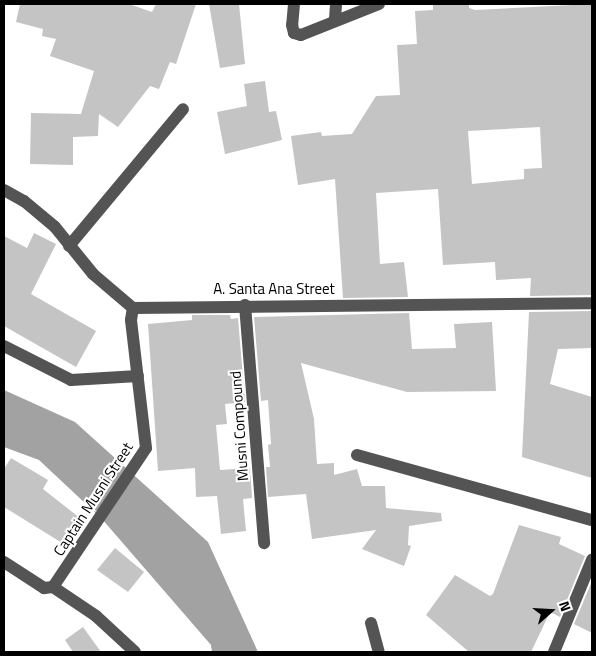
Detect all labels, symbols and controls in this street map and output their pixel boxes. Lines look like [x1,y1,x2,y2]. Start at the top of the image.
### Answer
street label: A. Santa Ana Street [213,280,335,298]
street label: Musni Compound [226,370,252,482]
street label: Captain Musni Street [50,439,136,559]
north arrow [526,586,576,636]
text: N [554,598,577,614]

